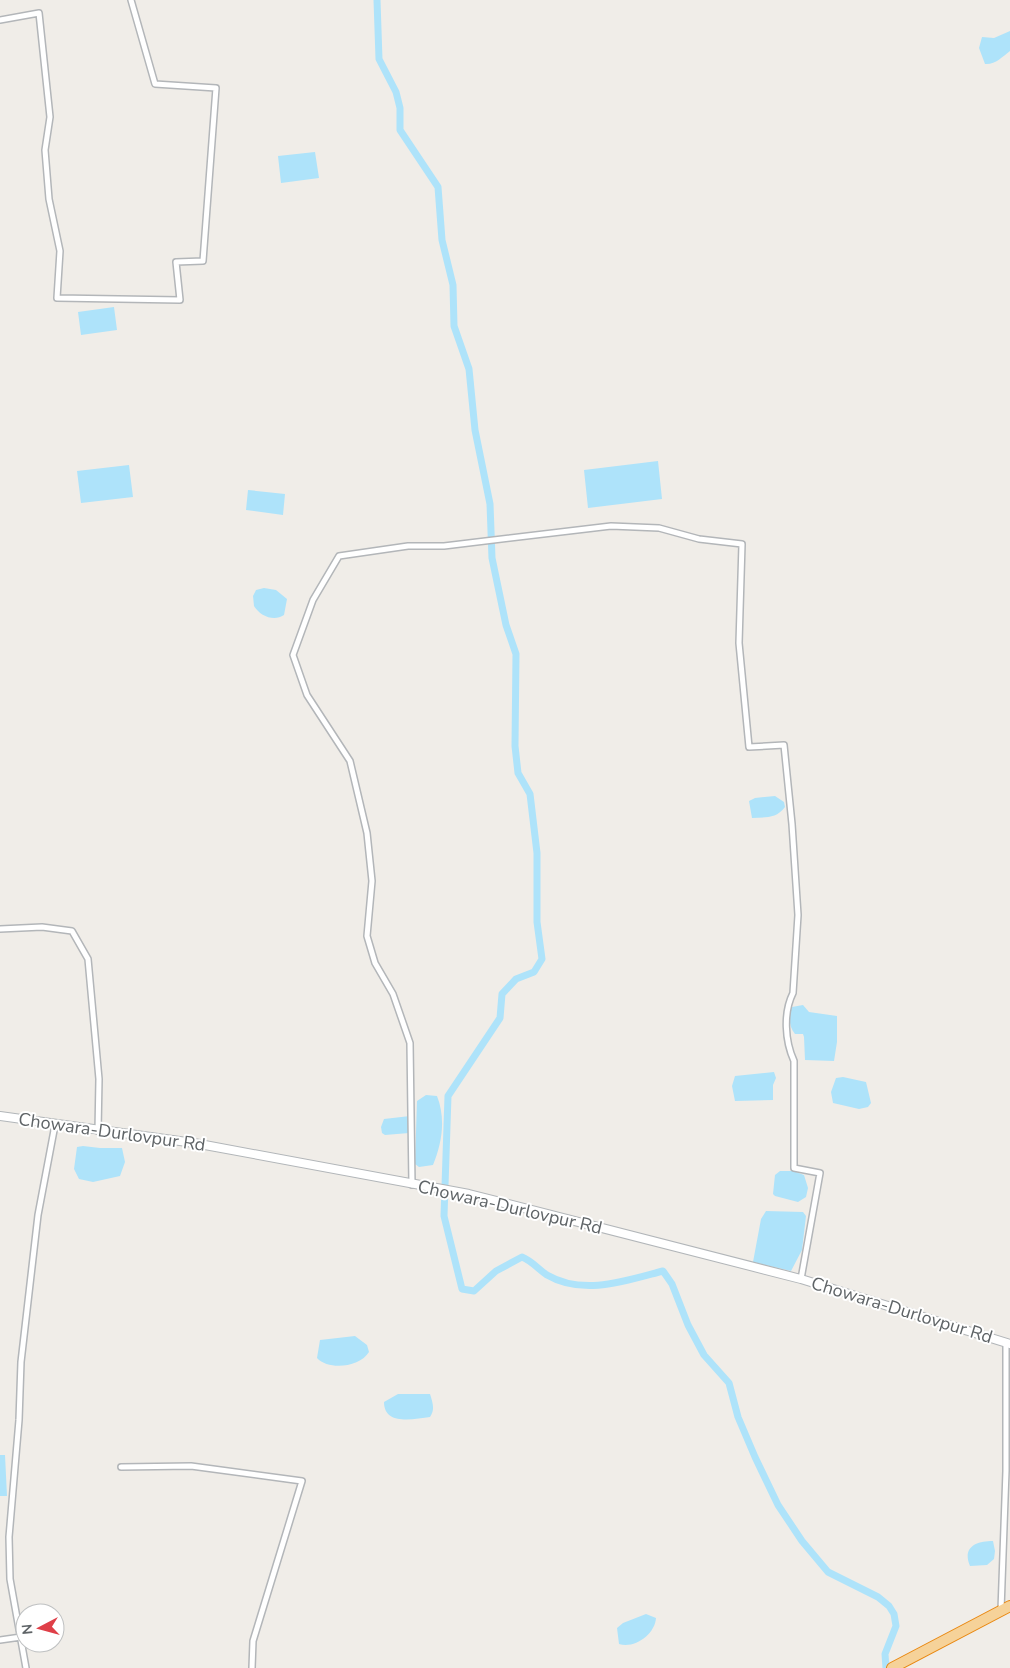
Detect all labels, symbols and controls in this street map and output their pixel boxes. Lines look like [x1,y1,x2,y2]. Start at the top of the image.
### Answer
street label: Chowara-Durlovpur Rd [17,1107,207,1157]
street label: Chowara-Durlovpur Rd [415,1174,605,1240]
street label: Chowara-Durlovpur Rd [808,1271,996,1349]
north arrow [15,1603,65,1653]
text: N [18,1623,38,1636]

